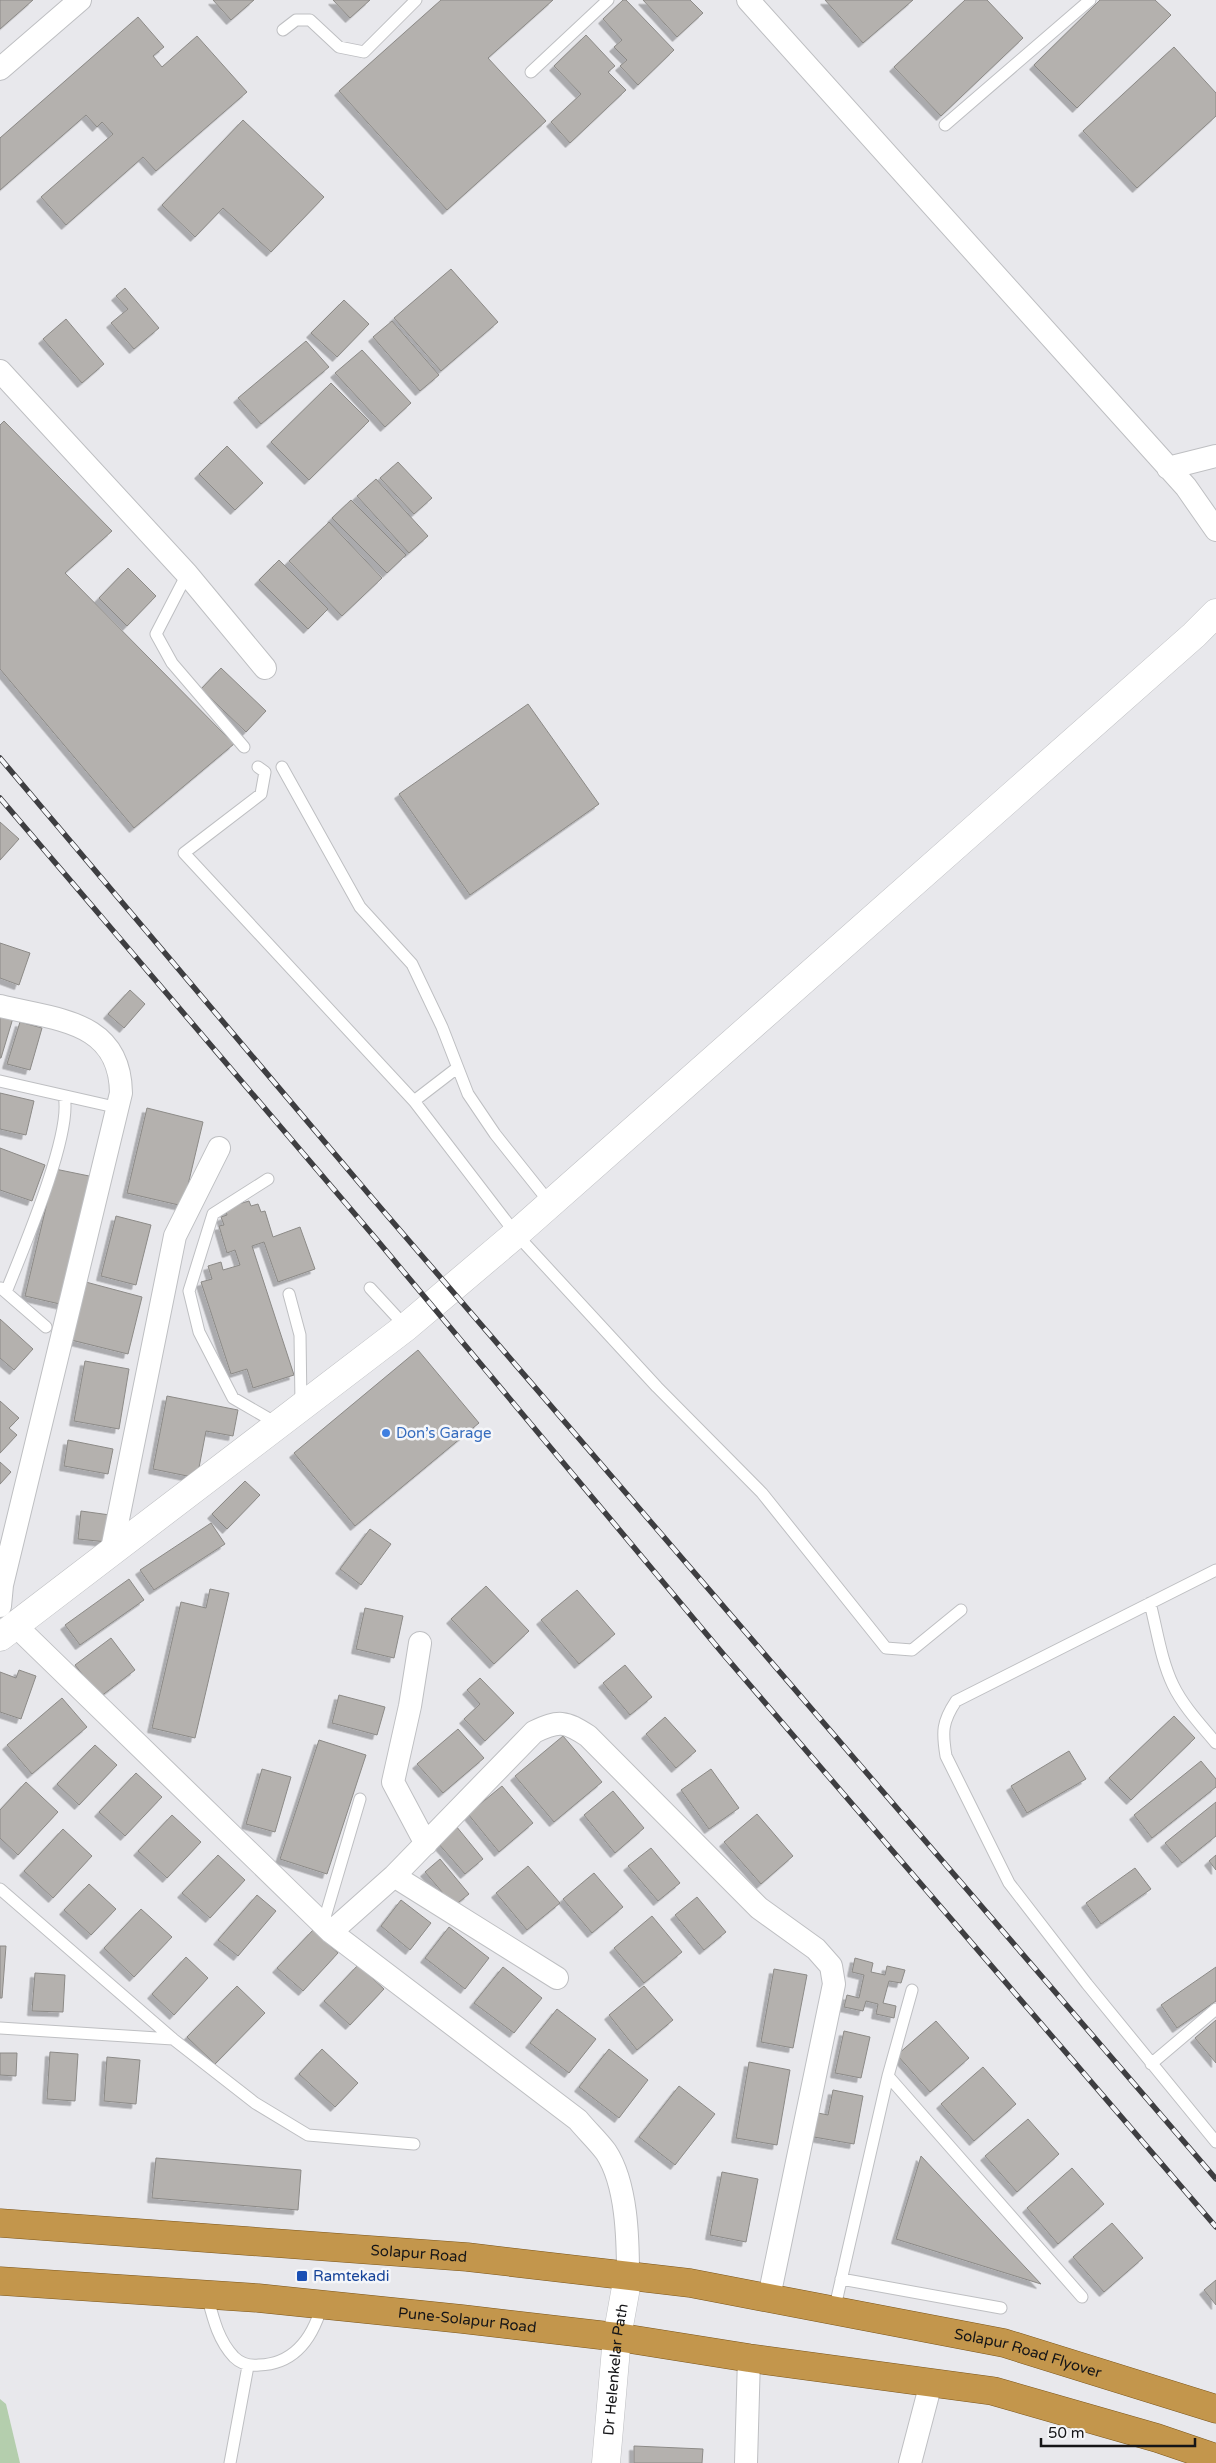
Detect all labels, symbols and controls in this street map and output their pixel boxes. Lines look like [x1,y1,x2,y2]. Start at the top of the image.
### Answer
place label: Don’s Garage [396,1424,491,1442]
marker: Don’s Garage [380,1427,392,1439]
street label: Solapur Road [370,2241,468,2266]
place label: Ramtekadi [313,2267,389,2285]
marker: Ramtekadi [295,2269,309,2283]
street label: Dr Helenkelar Path [599,2302,632,2436]
street label: Pune-Solapur Road [397,2303,537,2337]
street label: Solapur Road Flyover [953,2325,1104,2382]
scale bar [1041,2416,1195,2448]
text: 50 m [1048,2424,1085,2442]

